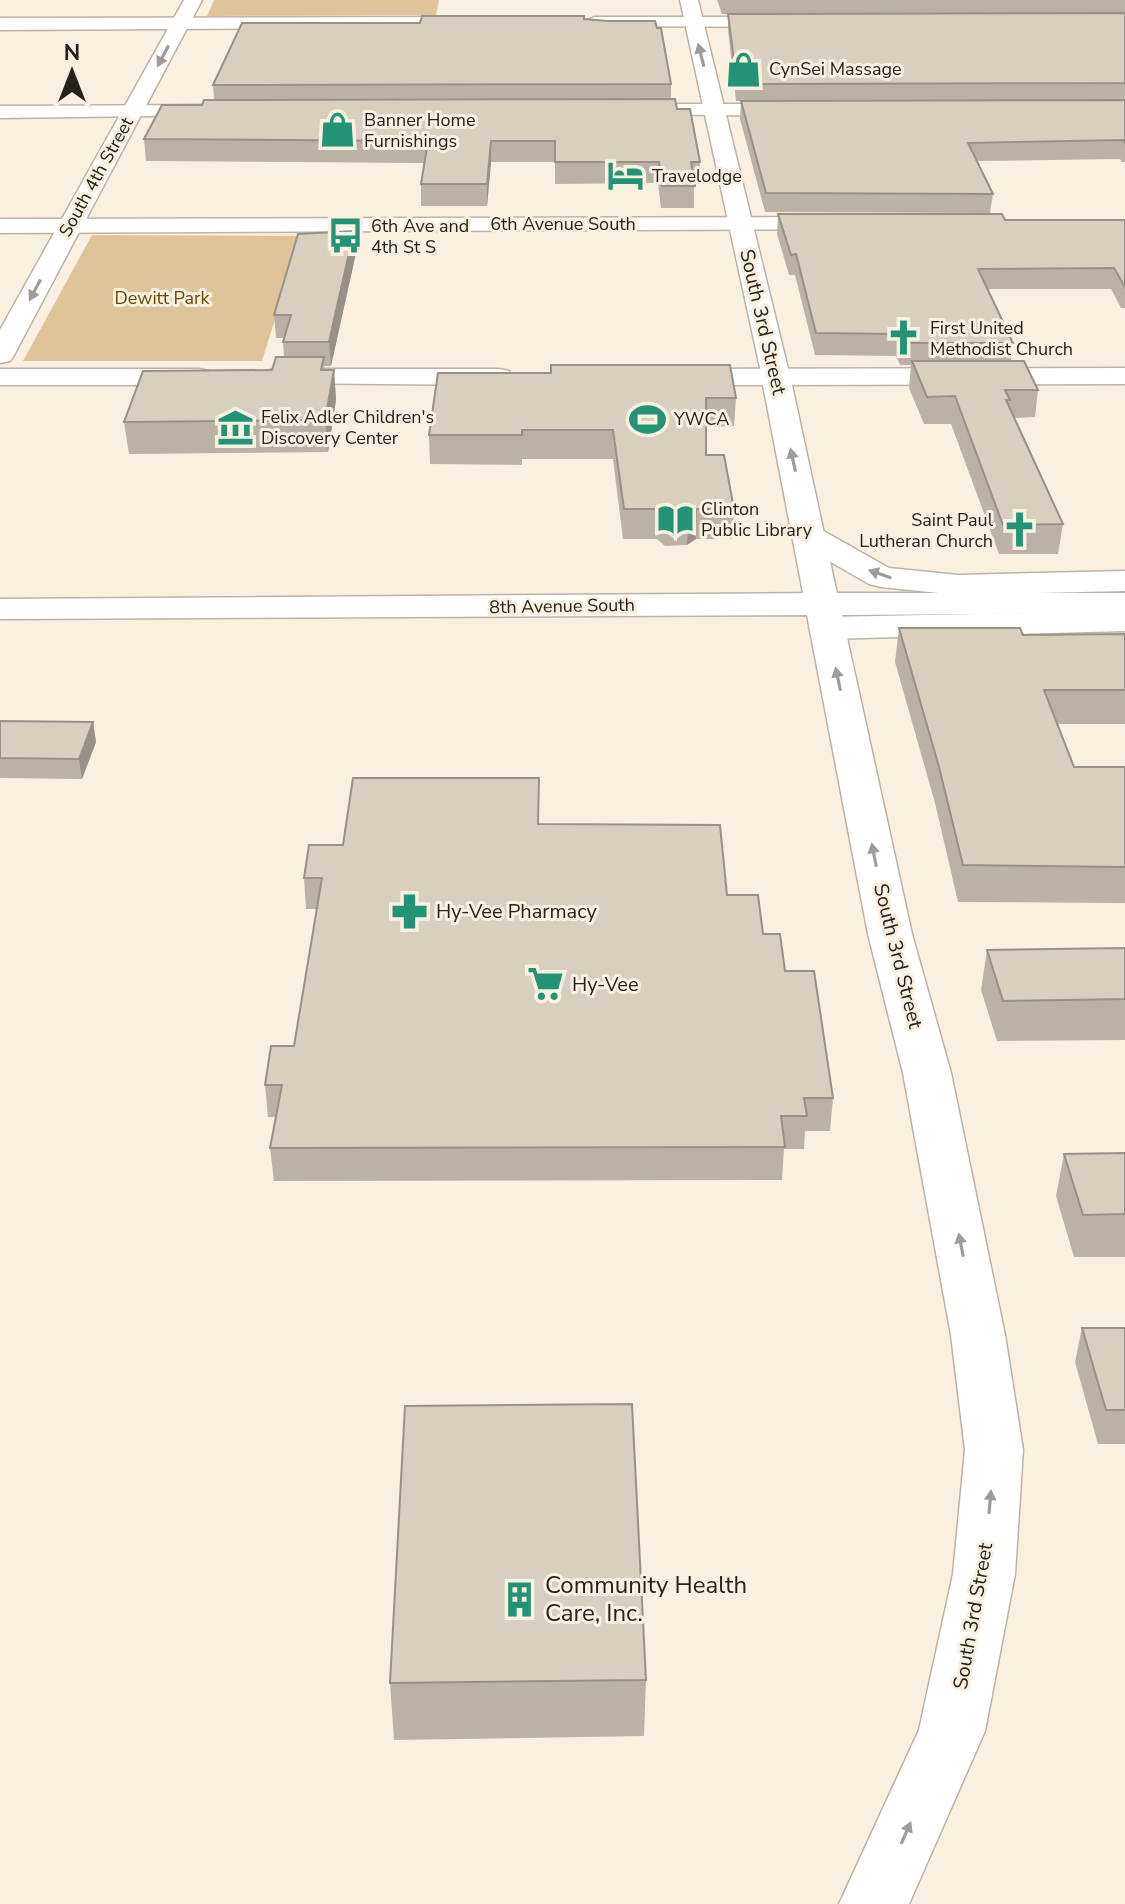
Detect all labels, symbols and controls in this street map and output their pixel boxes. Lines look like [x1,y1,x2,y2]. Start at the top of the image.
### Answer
north arrow [32,32,112,112]
text: N [64,38,80,68]
one-way arrow [695,43,707,68]
one-way arrow [156,44,169,67]
shop icon: CynSei Massage [724,50,762,88]
place label: CynSei Massage [769,57,902,81]
place label: Banner Home Furnishings [364,108,476,153]
shop icon: Banner Home Furnishings [319,111,357,149]
street label: South 4th Street [53,112,139,241]
hotel icon: Travelodge [607,157,645,195]
place label: Travelodge [652,164,742,188]
street label: 6th Avenue South [490,212,636,236]
place label: 6th Ave and 4th St S [371,214,469,259]
bus stop icon: 6th Ave and 4th St S [326,217,364,255]
street label: South 3rd Street [733,247,793,398]
one-way arrow [28,279,42,301]
park label: Dewitt Park [114,286,211,310]
place label: First United Methodist Church [930,316,1073,361]
church icon: First United Methodist Church [885,319,923,357]
sports icon: YWCA [629,400,667,438]
place label: Felix Adler Children's Discovery Center [261,405,434,450]
place label: YWCA [673,407,729,431]
museum icon: Felix Adler Children's Discovery Center [216,408,254,446]
one-way arrow [786,447,799,472]
place label: Clinton Public Library [701,497,813,542]
library icon: Clinton Public Library [656,500,694,538]
place label: Saint Paul Lutheran Church [859,508,994,553]
church icon: Saint Paul Lutheran Church [1000,511,1038,549]
one-way arrow [868,568,892,580]
street label: 8th Avenue South [489,593,635,619]
one-way arrow [831,667,844,692]
one-way arrow [868,842,880,867]
street label: South 3rd Street [867,881,929,1032]
pharmacy icon: Hy-Vee Pharmacy [391,892,429,930]
place label: Hy-Vee Pharmacy [436,898,598,925]
supermarket icon: Hy-Vee [527,965,565,1003]
place label: Hy-Vee [572,971,639,998]
one-way arrow [955,1232,967,1257]
one-way arrow [984,1489,997,1514]
street label: South 3rd Street [947,1540,999,1691]
place label: Community Health Care, Inc. [545,1569,747,1629]
building icon: Community Health Care, Inc. [500,1580,538,1618]
one-way arrow [900,1821,913,1845]

